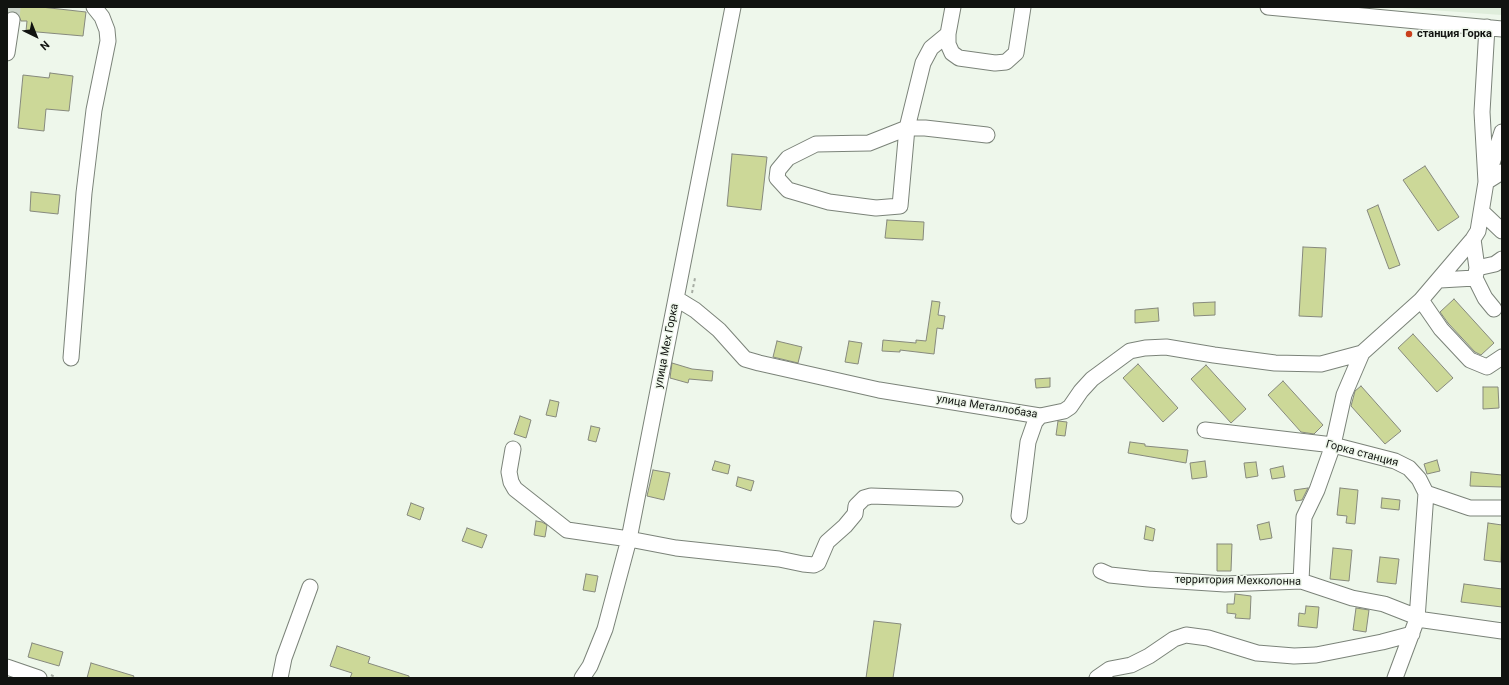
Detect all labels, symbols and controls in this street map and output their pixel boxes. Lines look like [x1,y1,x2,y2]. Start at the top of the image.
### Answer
north arrow [16,16,56,56]
place label: станция Горка [1417,27,1492,41]
marker: станция Горка [1404,29,1414,39]
text: N [37,38,52,53]
street label: улица Мех Горка [652,303,682,389]
street label: улица Металлобаза [936,392,1038,422]
street label: Горка станция [1324,438,1400,470]
street label: территория Мехколонна [1175,573,1301,589]

